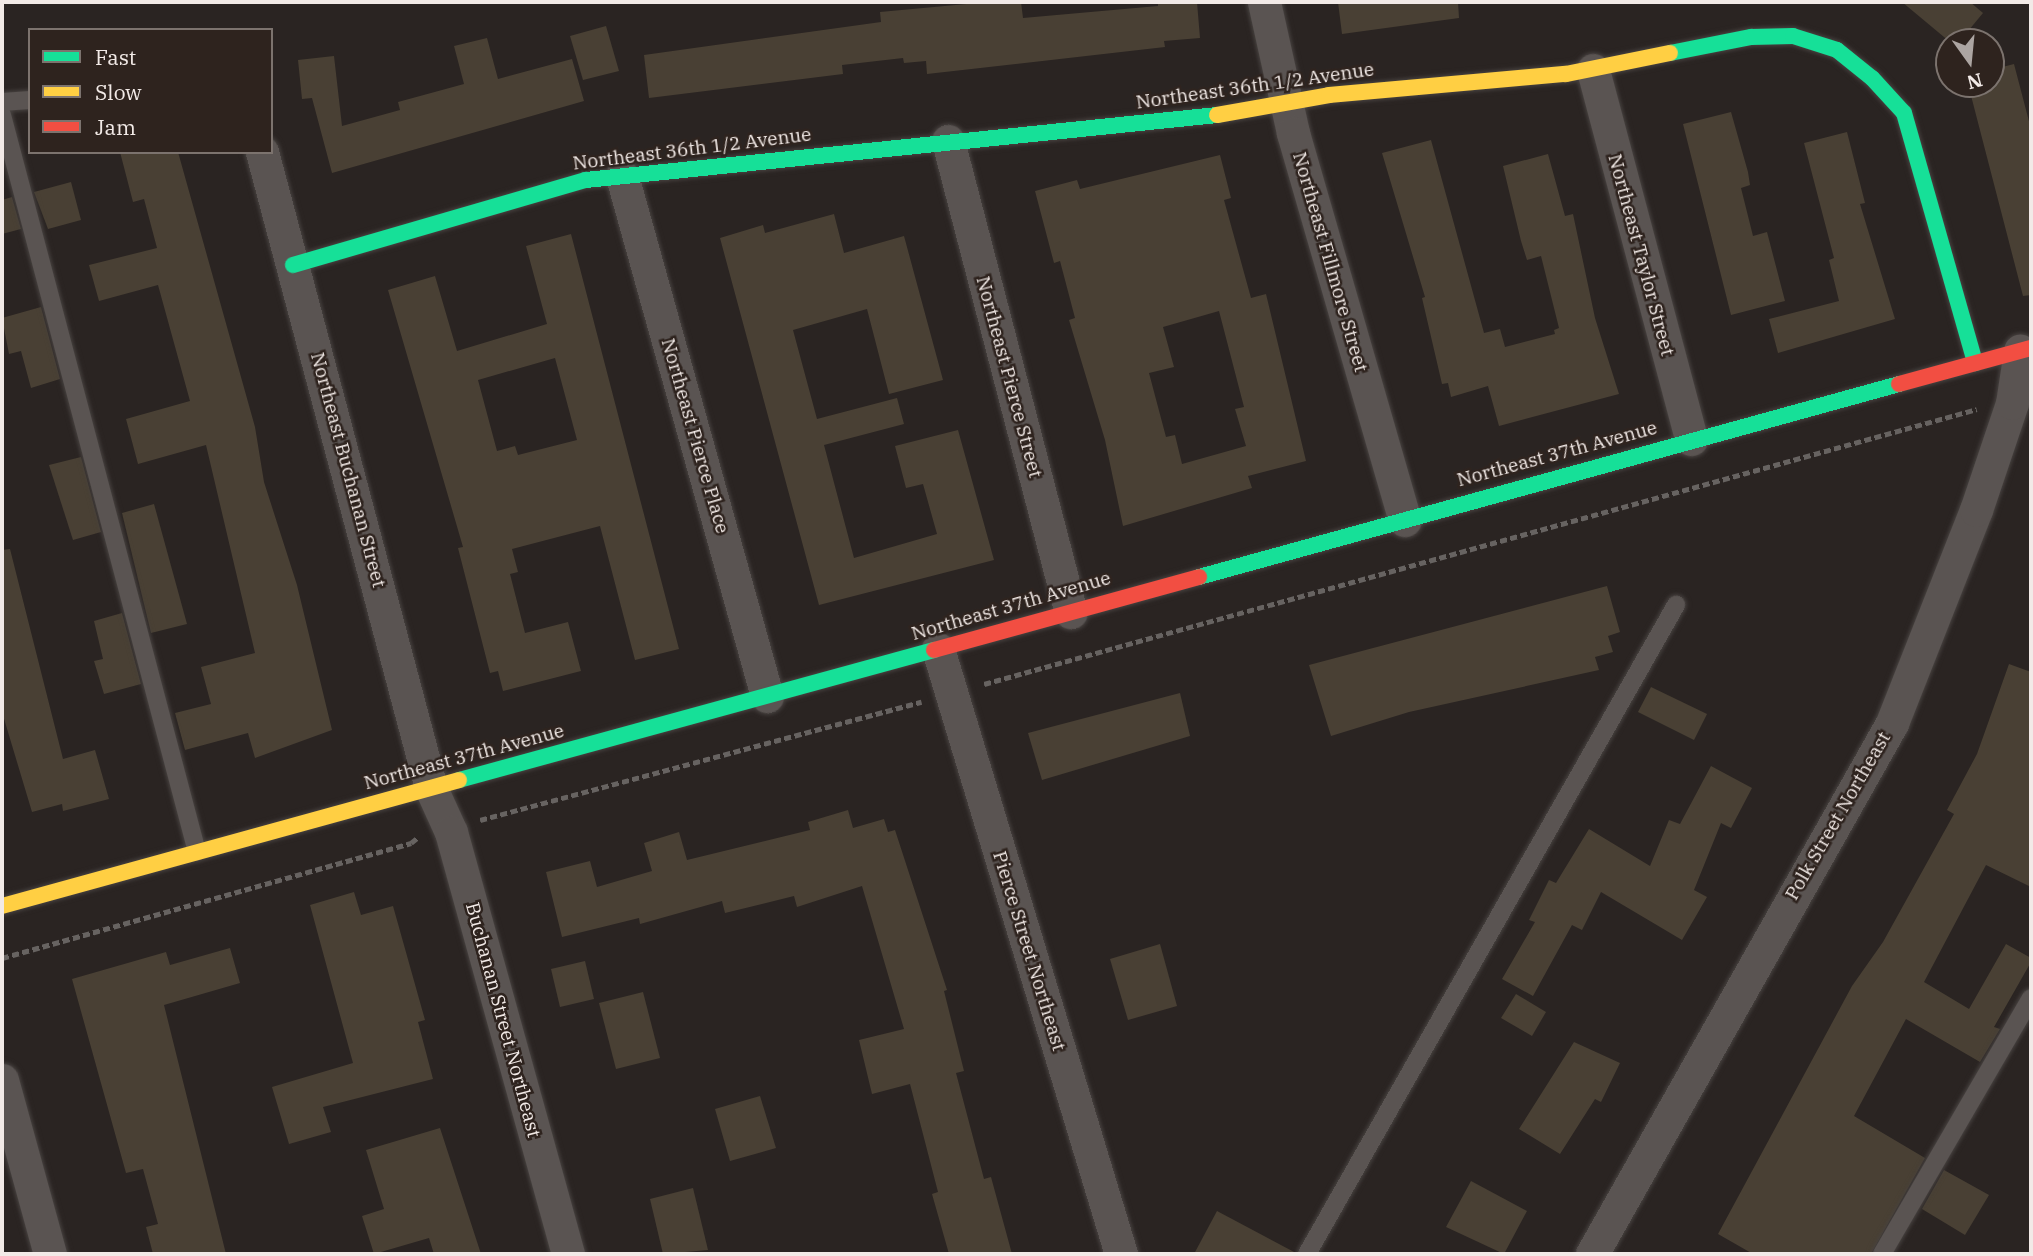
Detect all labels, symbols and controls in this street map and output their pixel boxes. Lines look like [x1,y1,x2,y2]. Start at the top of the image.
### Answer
legend [28,28,273,154]
north arrow [1935,28,2005,98]
text: Fast [95,43,136,71]
street label: Northeast 36th 1/2 Avenue [1134,58,1376,114]
text: N [1965,68,1985,95]
text: Slow [95,78,142,106]
text: Jam [95,113,136,141]
street label: Northeast 36th 1/2 Avenue [571,123,813,175]
street label: Northeast Fillmore Street [1288,149,1372,375]
street label: Northeast Taylor Street [1603,152,1679,358]
street label: Northeast Pierce Street [971,274,1047,480]
street label: Northeast Pierce Place [656,336,734,536]
street label: Northeast Buchanan Street [306,350,390,590]
street label: Northeast 37th Avenue [1454,416,1660,492]
street label: Northeast 37th Avenue [909,567,1113,645]
street label: Northeast 37th Avenue [361,719,567,795]
street label: Polk Street Northeast [1781,728,1895,904]
street label: Pierce Street Northeast [988,848,1070,1054]
street label: Buchanan Street Northeast [461,900,545,1140]

